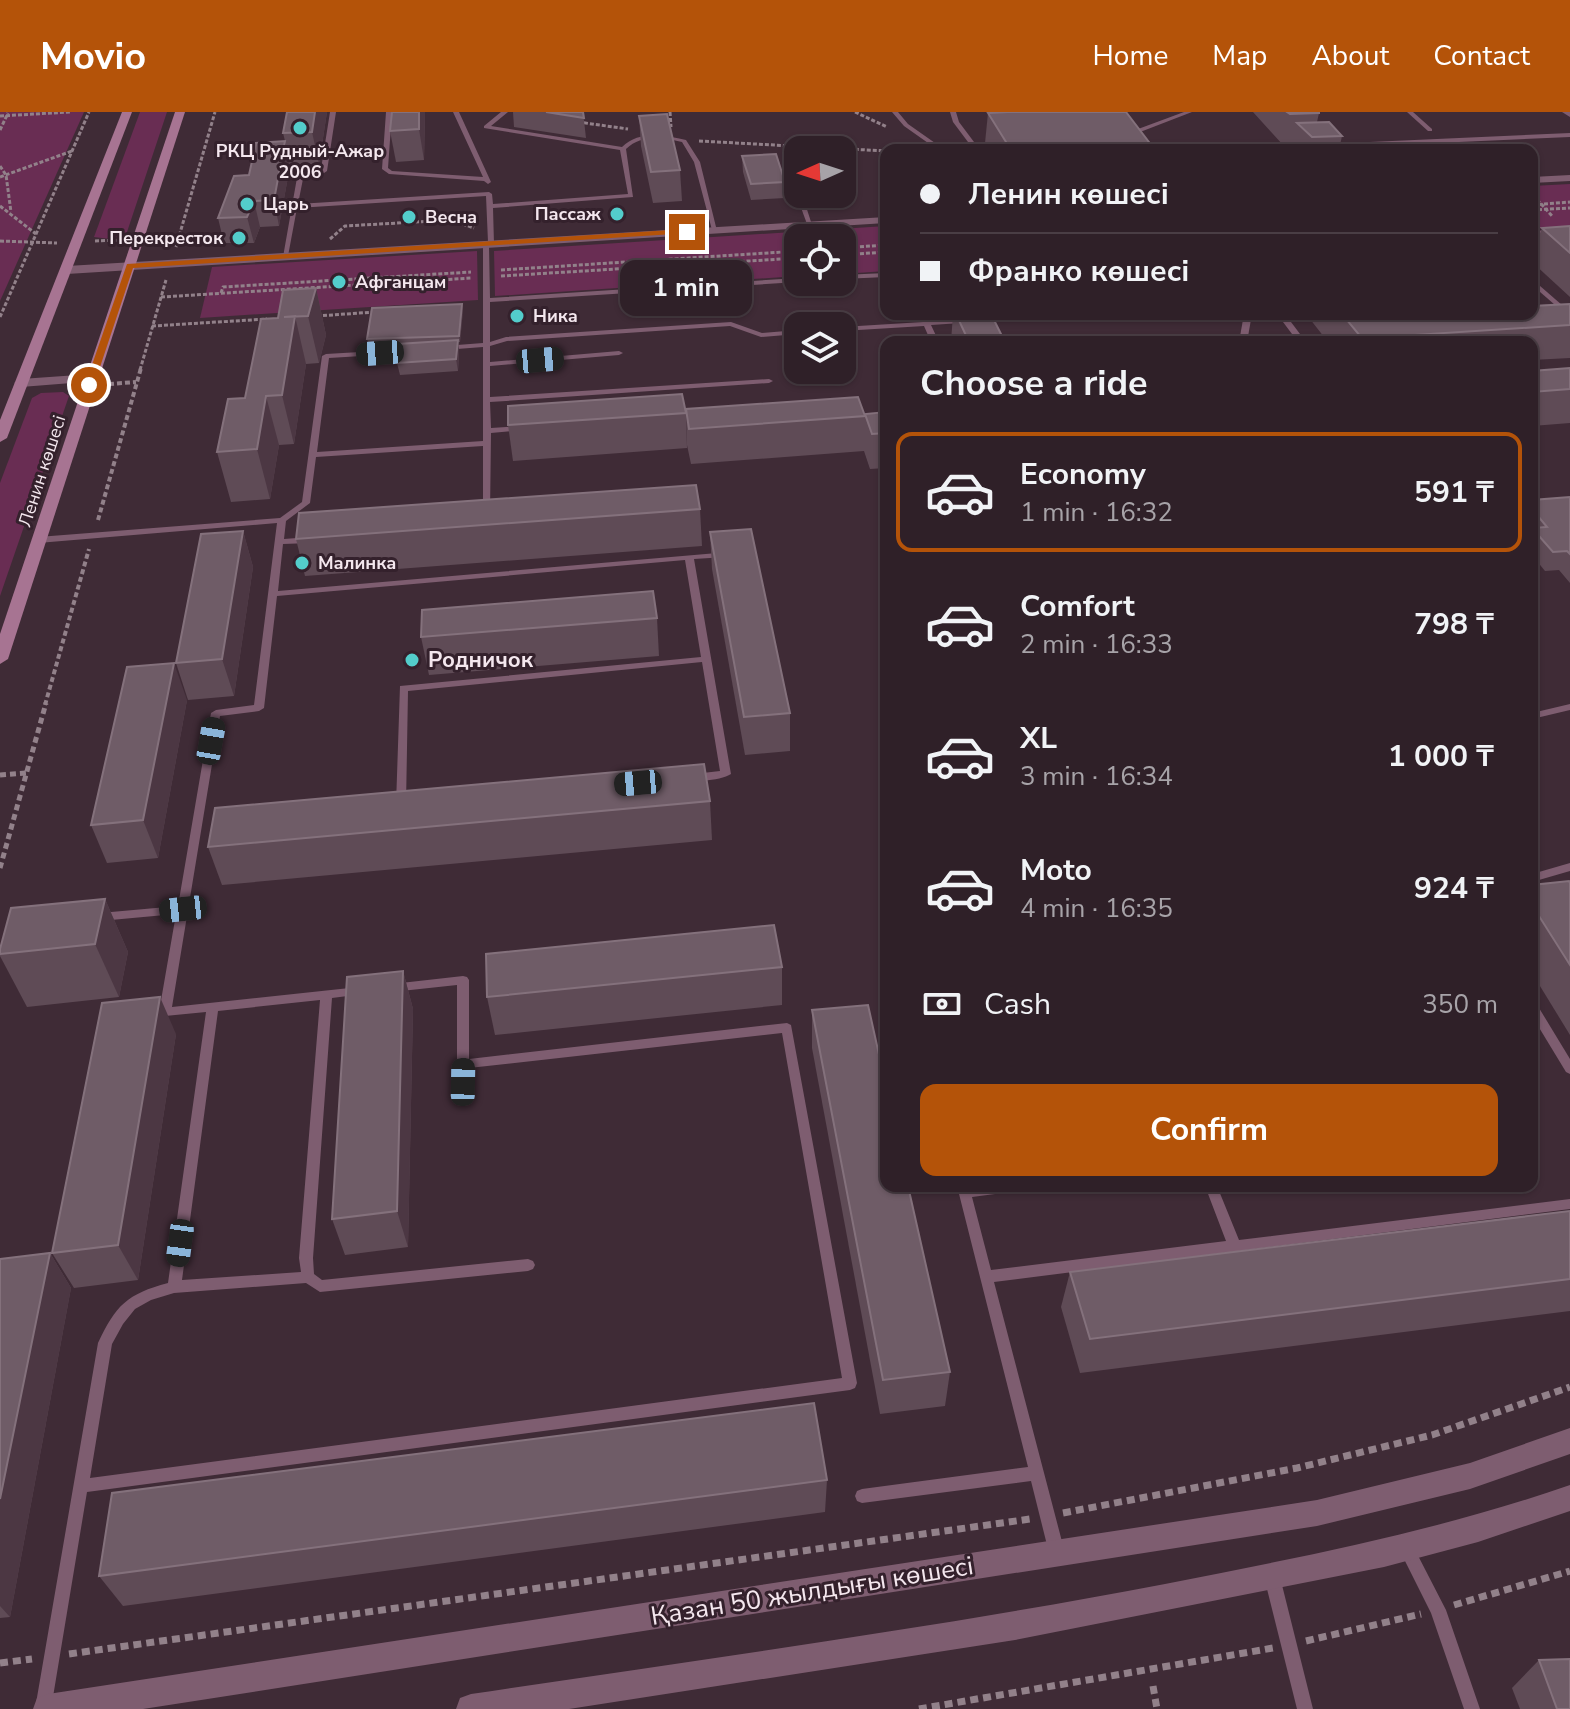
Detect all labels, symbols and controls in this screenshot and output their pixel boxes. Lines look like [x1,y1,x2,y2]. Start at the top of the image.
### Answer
text: Movio [40,31,146,82]
text: Home [1093,37,1168,75]
text: Map [1212,37,1267,75]
text: About [1311,37,1389,75]
text: Contact [1433,37,1530,75]
marker: РКЦ Рудный-Ажар 2006 [291,119,309,137]
north arrow [784,136,856,208]
map controls [784,136,856,384]
place label: РКЦ Рудный-Ажар 2006 [216,139,384,184]
text: Ленин көшесі [968,174,1169,215]
place label: Царь [263,192,309,216]
marker: Царь [238,195,256,213]
place label: Пассаж [535,202,601,226]
place label: Весна [425,205,477,229]
marker: Пассаж [608,205,626,223]
marker: Весна [400,208,418,226]
route end [669,214,705,250]
button: locate [784,224,856,296]
place label: Перекресток [109,226,224,250]
marker: Перекресток [230,229,248,247]
text: Франко көшесі [968,251,1189,292]
callout: 1 min [621,260,753,316]
place label: Афганцам [355,270,446,294]
text: 1 min [652,270,720,305]
marker: Афганцам [330,273,348,291]
place label: Ника [533,304,578,328]
marker: Ника [508,307,526,325]
button: layers [784,312,856,384]
car [355,339,405,367]
car [515,346,565,374]
text: Choose a ride [920,359,1148,408]
route start [71,367,107,403]
street label: Ленин көшесі [13,412,71,530]
text: Economy [1020,454,1146,495]
icon: car [924,456,996,528]
text: 591 ₸ [1414,472,1494,513]
text: 1 min · 16:32 [1020,495,1173,530]
place label: Малинка [318,551,396,575]
marker: Малинка [293,554,311,572]
text: Comfort [1020,586,1135,627]
icon: car [924,588,996,660]
text: 798 ₸ [1414,604,1494,645]
text: 2 min · 16:33 [1020,627,1173,662]
place label: Родничок [428,645,534,675]
marker: Родничок [403,651,421,669]
car [195,715,227,767]
text: XL [1020,718,1057,759]
icon: car [924,720,996,792]
text: 1 000 ₸ [1388,736,1494,777]
text: 3 min · 16:34 [1020,759,1173,794]
car [613,769,663,797]
text: Moto [1020,850,1092,891]
icon: car [924,852,996,924]
text: 924 ₸ [1414,868,1494,909]
text: 4 min · 16:35 [1020,891,1173,926]
car [158,895,208,923]
icon: cash [920,982,964,1026]
text: Cash [984,984,1051,1025]
text: 350 m [1422,987,1498,1022]
car [451,1058,475,1106]
button: Confirm [920,1084,1498,1176]
car [165,1218,195,1268]
street label: Қазан 50 жылдығы көшесі [648,1548,976,1634]

